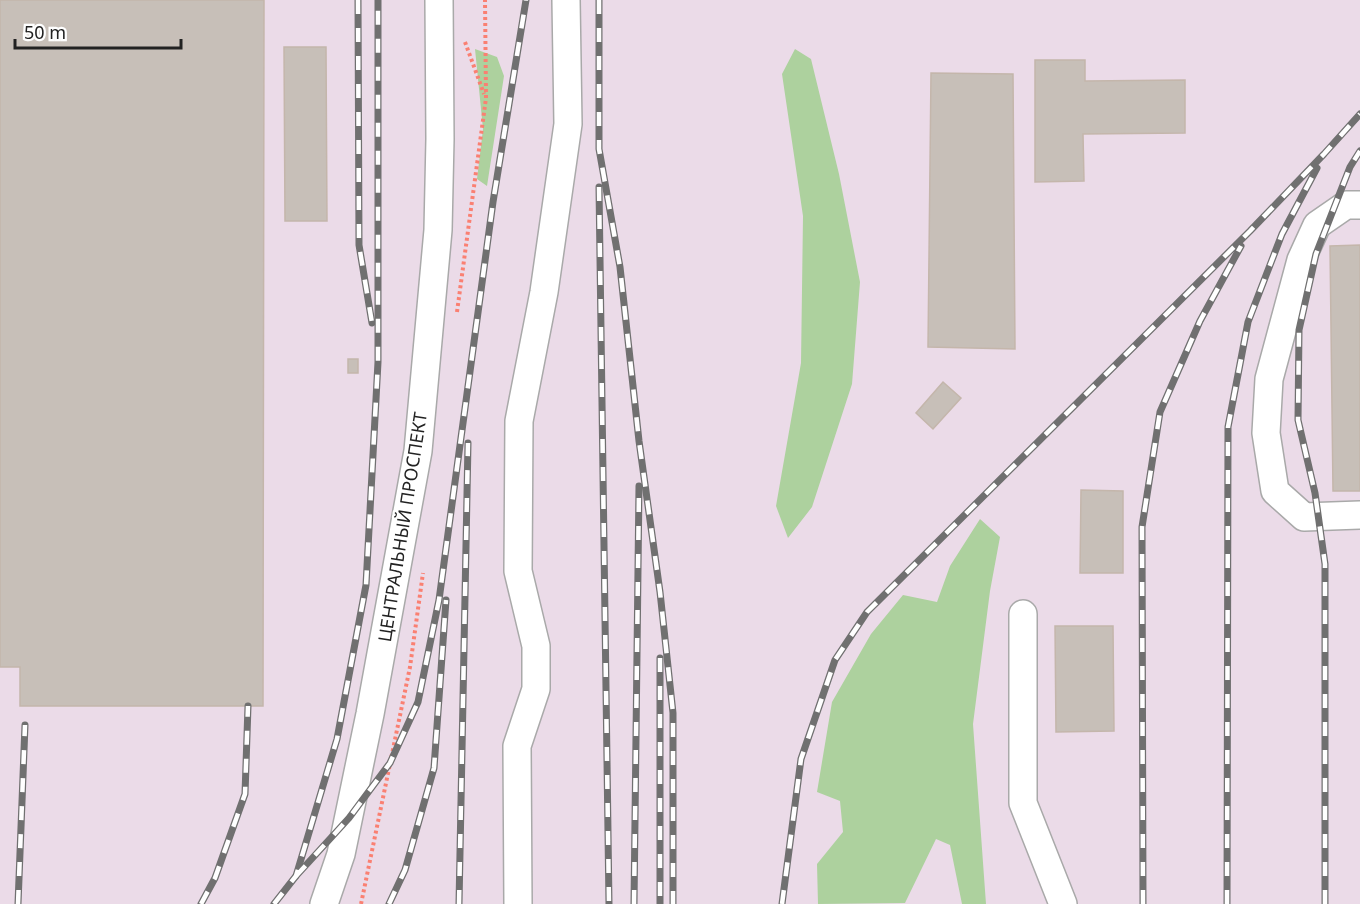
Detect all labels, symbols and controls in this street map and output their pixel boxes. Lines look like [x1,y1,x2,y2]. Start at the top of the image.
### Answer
scale bar [15,12,182,50]
text: 50 m [24,20,66,44]
street label: ЦЕНТРАЛЬНЫЙ ПРОСПЕКТ [372,410,432,644]

